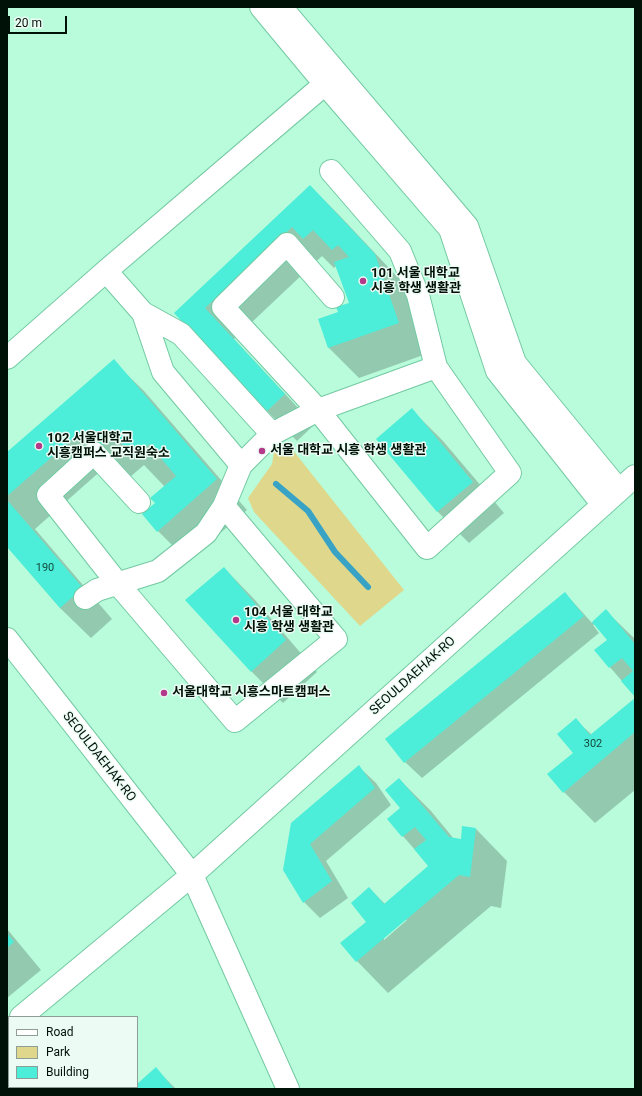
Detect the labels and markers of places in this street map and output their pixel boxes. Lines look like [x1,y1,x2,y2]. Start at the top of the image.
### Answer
place label: 101 서울 대학교 시흥 학생 생활관 [371,266,461,297]
marker: 101 서울 대학교 시흥 학생 생활관 [358,276,368,286]
place label: 102 서울대학교 시흥캠퍼스 교직원숙소 [47,431,170,462]
marker: 102 서울대학교 시흥캠퍼스 교직원숙소 [34,441,44,451]
place label: 서울 대학교 시흥 학생 생활관 [270,443,426,459]
marker: 서울 대학교 시흥 학생 생활관 [257,446,267,456]
place label: 104 서울 대학교 시흥 학생 생활관 [244,605,334,636]
marker: 104 서울 대학교 시흥 학생 생활관 [231,615,241,625]
place label: 서울대학교 시흥스마트캠퍼스 [172,685,331,701]
marker: 서울대학교 시흥스마트캠퍼스 [159,688,169,698]

